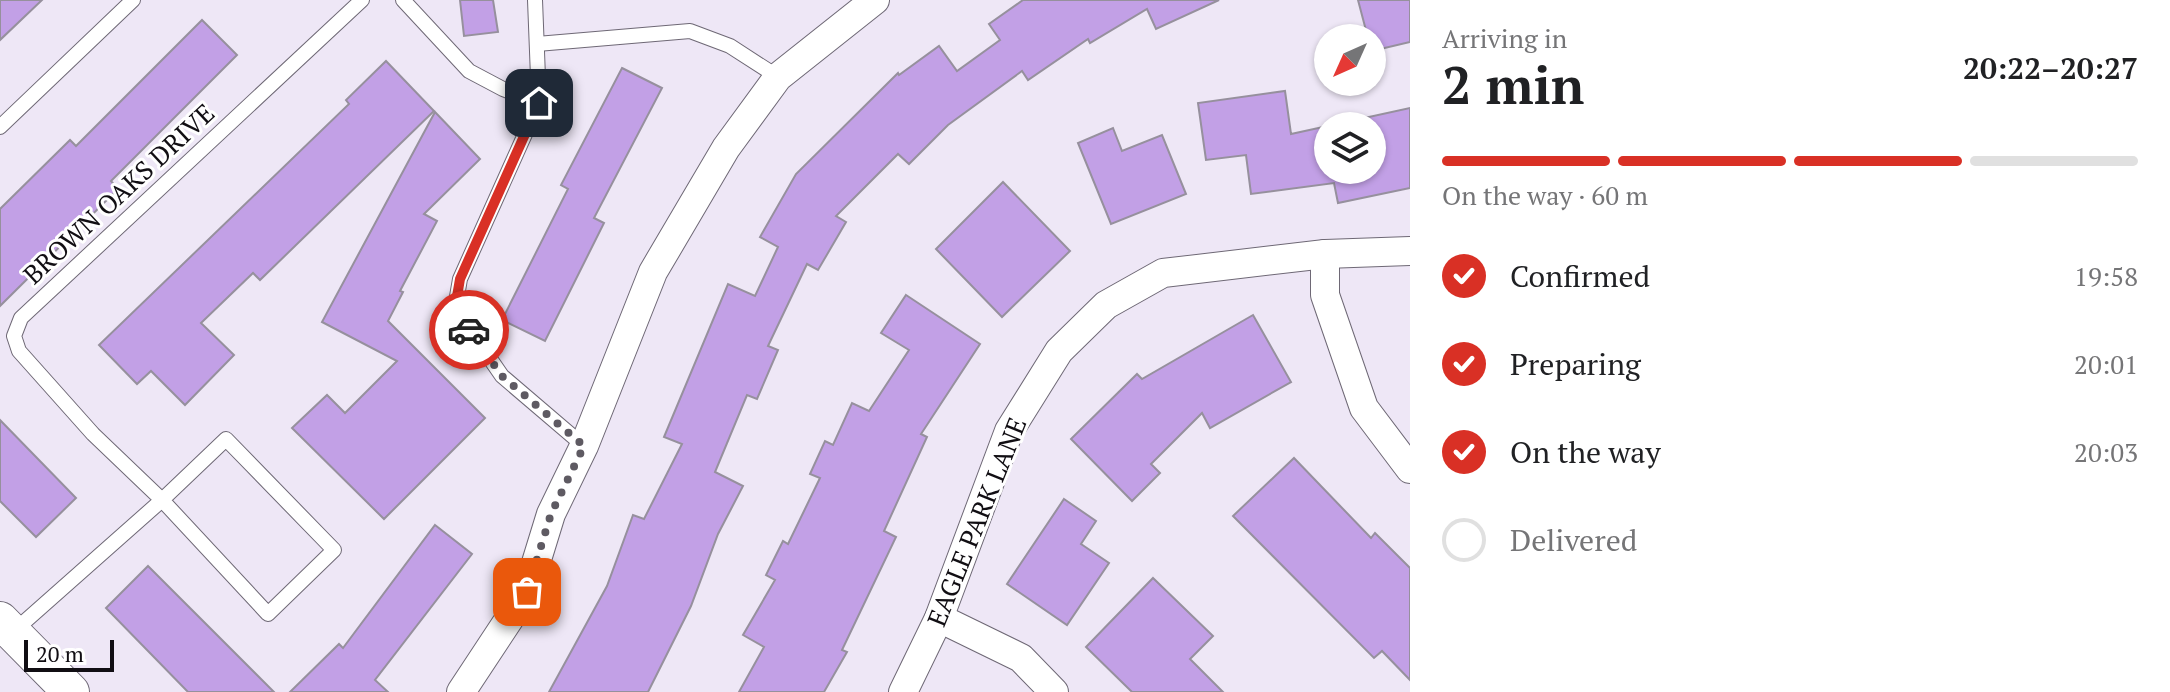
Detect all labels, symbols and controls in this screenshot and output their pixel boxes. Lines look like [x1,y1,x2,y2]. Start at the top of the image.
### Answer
text: Arriving in [1442,21,1567,55]
north arrow [1314,24,1386,96]
map controls [1314,24,1386,184]
text: 20:22–20:27 [1963,48,2138,88]
text: 2 min [1442,50,1584,119]
pin [505,69,573,137]
icon: home [517,81,561,125]
street label: BROWN OAKS DRIVE [15,96,221,291]
button: layers [1314,112,1386,184]
text: On the way · 60 m [1442,178,1648,212]
icon: check [1442,254,1486,298]
text: Confirmed [1510,256,1650,296]
text: 19:58 [2074,259,2138,293]
courier [429,290,509,370]
icon: car [447,308,491,352]
icon: check [1442,342,1486,386]
text: Preparing [1510,344,1641,384]
text: 20:01 [2074,347,2138,381]
street label: EAGLE PARK LANE [919,412,1033,631]
icon: check [1442,430,1486,474]
text: On the way [1510,432,1661,472]
text: 20:03 [2074,435,2138,469]
text: Delivered [1510,520,1637,560]
pin [493,558,561,626]
icon: bag [505,570,549,614]
scale bar [24,636,114,672]
text: 20 m [36,639,84,668]

